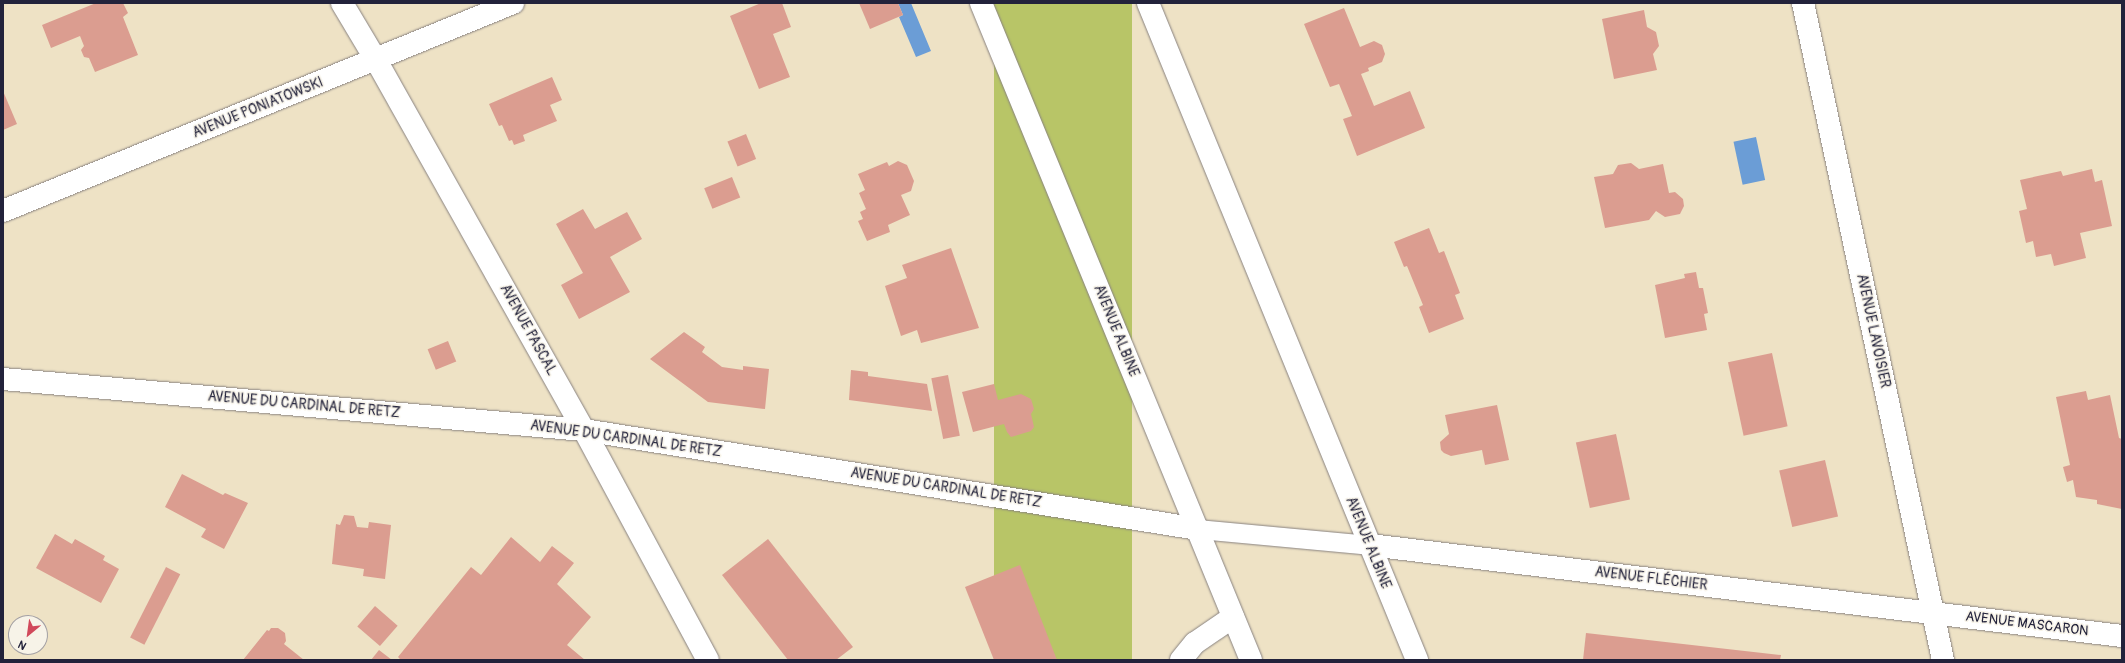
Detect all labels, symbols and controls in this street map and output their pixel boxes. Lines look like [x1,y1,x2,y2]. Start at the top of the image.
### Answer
street label: AVENUE PONIATOWSKI [190,74,326,142]
street label: AVENUE LAVOISIER [1853,272,1893,390]
street label: AVENUE PASCAL [496,282,560,378]
street label: AVENUE ALBINE [1090,282,1142,380]
street label: AVENUE DU CARDINAL DE RETZ [207,388,401,422]
street label: AVENUE DU CARDINAL DE RETZ [529,417,723,461]
street label: AVENUE DU CARDINAL DE RETZ [849,465,1043,511]
street label: AVENUE ALBINE [1342,494,1394,592]
street label: AVENUE FLÉCHIER [1594,564,1708,594]
street label: AVENUE MASCARON [1965,608,2089,640]
north arrow [8,615,48,655]
text: N [16,638,29,653]

